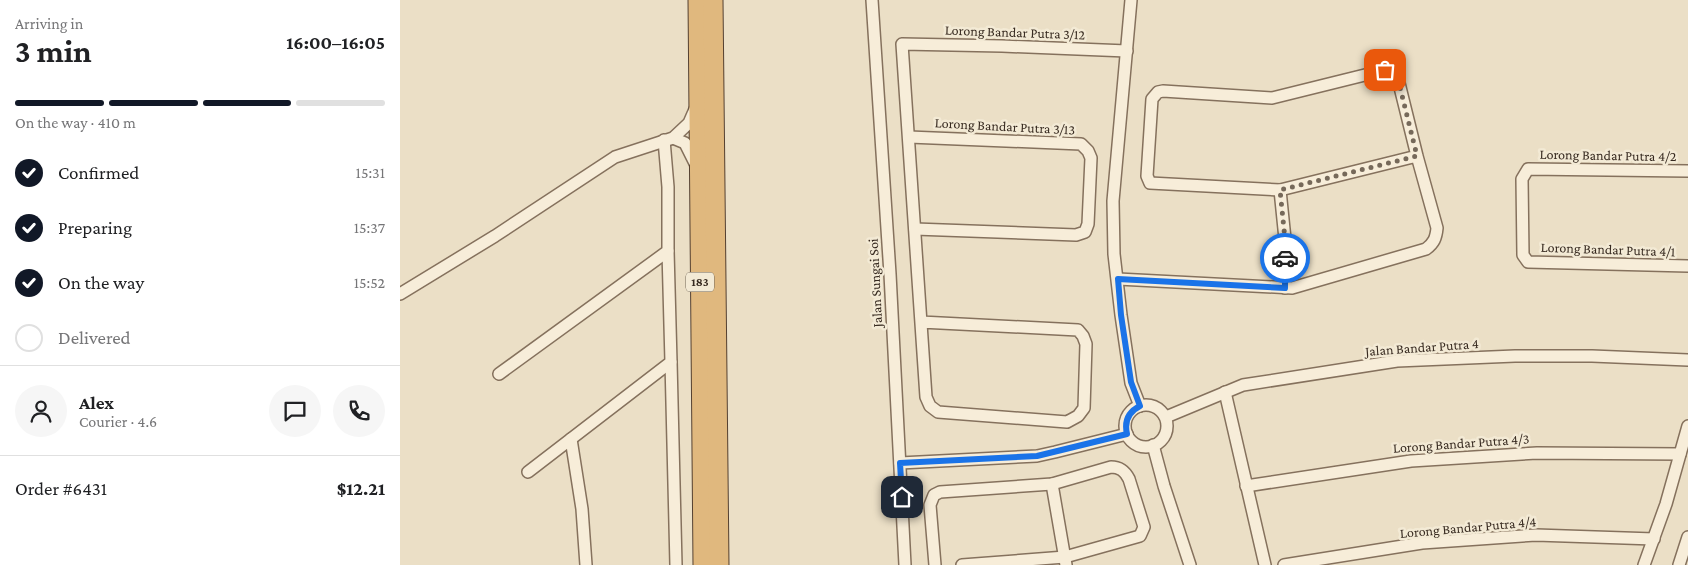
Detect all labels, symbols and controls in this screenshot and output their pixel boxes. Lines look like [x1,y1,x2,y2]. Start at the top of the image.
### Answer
text: Arriving in [15,15,83,32]
street label: Lorong Bandar Putra 3/12 [945,22,1086,42]
text: 16:00–16:05 [286,32,385,53]
text: 3 min [15,33,92,69]
pin [1364,49,1406,91]
icon: bag [1371,56,1399,84]
text: On the way · 410 m [15,114,136,131]
street label: Lorong Bandar Putra 3/13 [934,114,1076,138]
street label: Lorong Bandar Putra 4/2 [1539,146,1677,164]
icon: check [15,159,43,187]
text: Confirmed [58,162,139,183]
text: 15:31 [356,164,385,181]
icon: check [15,214,43,242]
text: Preparing [58,217,132,238]
text: 15:37 [354,219,385,236]
courier [1260,233,1310,283]
street label: Jalan Sungai Soi [865,238,885,330]
street label: Lorong Bandar Putra 4/1 [1540,239,1676,259]
icon: car [1271,244,1299,272]
icon: check [15,269,43,297]
text: On the way [58,272,144,293]
road number: 183 [686,272,714,292]
text: 15:52 [354,274,385,291]
text: Delivered [58,327,131,348]
street label: Jalan Bandar Putra 4 [1363,335,1479,359]
button: person [15,385,67,437]
button: chat [269,385,321,437]
button: phone [333,385,385,437]
text: Alex [79,392,114,413]
text: Courier · 4.6 [79,413,157,430]
street label: Lorong Bandar Putra 4/3 [1392,430,1530,456]
pin [881,476,923,518]
text: Order #6431 [15,478,107,499]
text: $12.21 [337,478,385,499]
icon: home [888,483,916,511]
street label: Lorong Bandar Putra 4/4 [1399,513,1537,541]

